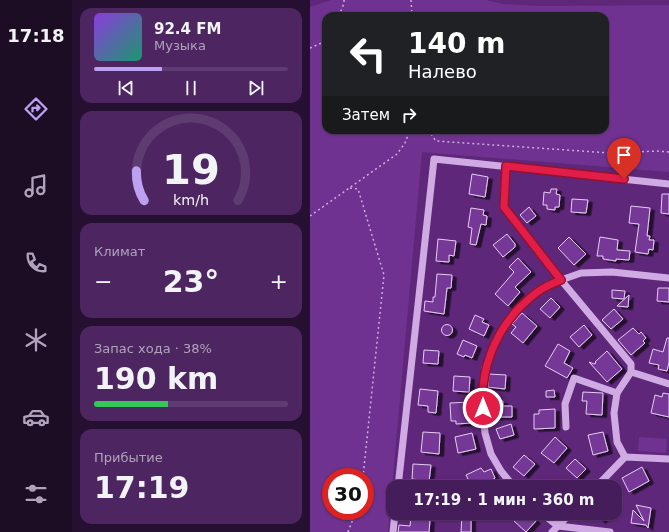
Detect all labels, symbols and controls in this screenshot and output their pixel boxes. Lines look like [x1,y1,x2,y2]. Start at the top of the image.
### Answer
text: 92.4 FM [154,20,221,38]
text: 17:18 [7,25,65,46]
text: 140 m [408,27,505,60]
icon: left [342,28,394,80]
text: Музыка [154,38,206,53]
text: Налево [408,61,477,82]
icon: previous [115,77,137,99]
icon: pause [180,77,202,99]
icon: next [245,77,267,99]
icon: directions [22,95,50,123]
icon: right [398,104,420,126]
text: Затем [342,106,390,124]
pin [607,138,641,179]
icon: arrive [613,144,635,166]
text: 19 [162,145,220,194]
icon: music [22,172,50,200]
text: km/h [173,192,209,208]
text: Климат [94,244,145,259]
icon: phone [22,249,50,277]
text: 23° [163,264,219,299]
text: − [94,269,112,294]
text: + [270,269,288,294]
icon: climate [22,326,50,354]
text: Запас хода · 38% [94,341,212,356]
text: 190 km [94,361,218,396]
position arrow [462,387,504,429]
icon: car [22,403,50,431]
text: Прибытие [94,450,163,465]
speed limit sign: 30 [322,468,374,520]
text: 17:19 [94,470,190,505]
icon: filters [22,480,50,508]
text: 17:19 · 1 мин · 360 m [414,491,595,509]

